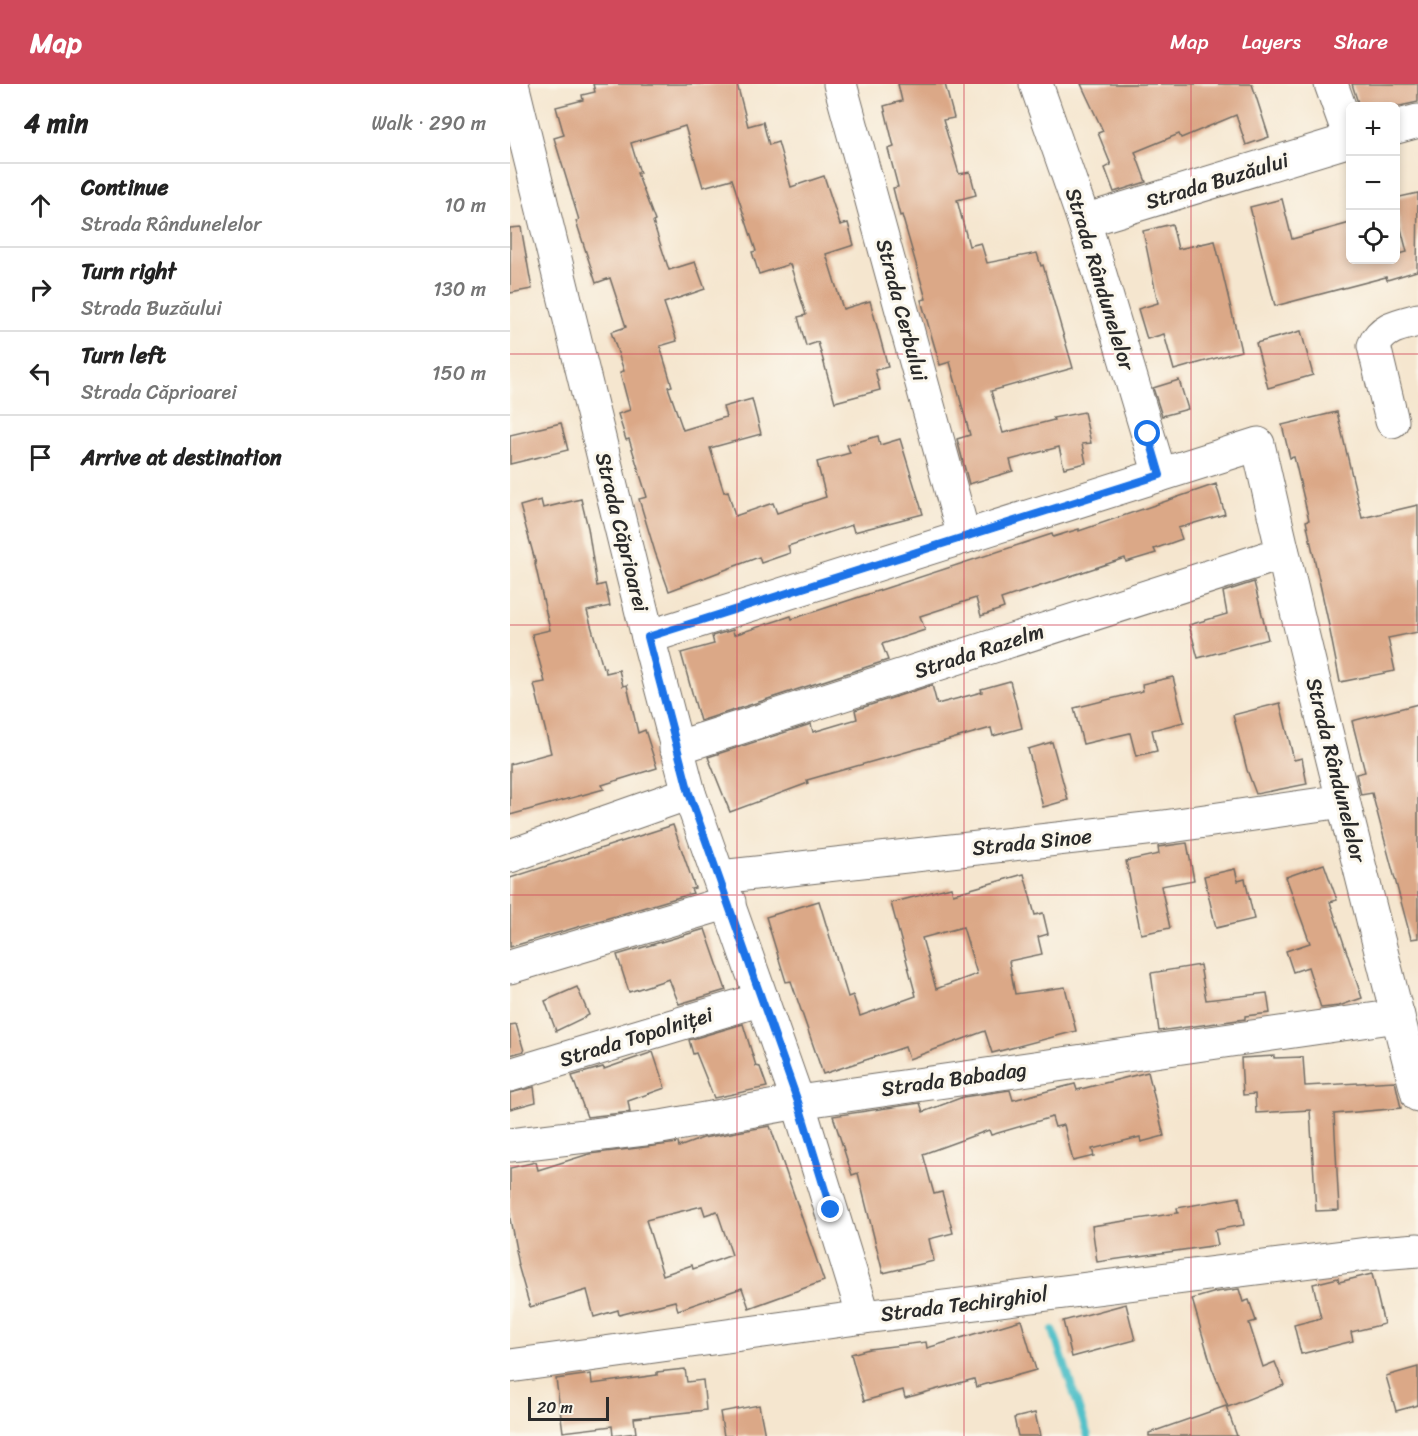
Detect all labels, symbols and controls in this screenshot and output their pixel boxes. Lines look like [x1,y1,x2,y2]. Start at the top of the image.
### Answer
text: Map [30,18,82,67]
text: Map [1170,23,1209,61]
text: Layers [1242,23,1301,61]
text: Share [1334,23,1388,61]
text: 4 min [24,100,88,146]
map controls [1346,102,1400,264]
button: + [1346,102,1400,156]
text: Walk · 290 m [371,106,486,141]
street label: Strada Buzăului [1141,141,1294,221]
button: − [1346,156,1400,210]
text: Continue [81,168,169,207]
street label: Strada Rândunelelor [1054,183,1146,376]
text: 10 m [444,188,486,223]
icon: ahead [24,189,57,222]
text: Strada Rândunelelor [81,207,261,242]
button: locate [1346,210,1400,264]
street label: Strada Cerbului [865,235,940,387]
text: Turn right [81,252,176,291]
text: 130 m [433,272,486,307]
icon: right [24,273,57,306]
text: Strada Buzăului [81,291,222,326]
text: Turn left [81,336,166,375]
text: 150 m [432,356,486,391]
icon: left [24,357,57,390]
text: Strada Căprioarei [81,375,237,410]
route start [1134,420,1160,446]
text: Arrive at destination [81,438,282,477]
icon: arrive [24,441,57,474]
street label: Strada Căprioarei [584,448,660,617]
street label: Strada Razelm [909,612,1049,690]
street label: Strada Rândunelelor [1295,673,1378,868]
street label: Strada Sinoe [970,817,1094,867]
street label: Strada Topolniței [555,995,719,1078]
street label: Strada Babadag [879,1050,1029,1108]
route end [817,1196,843,1222]
street label: Strada Techirghiol [878,1275,1051,1333]
text: 20 m [537,1393,573,1422]
scale bar [528,1394,609,1422]

